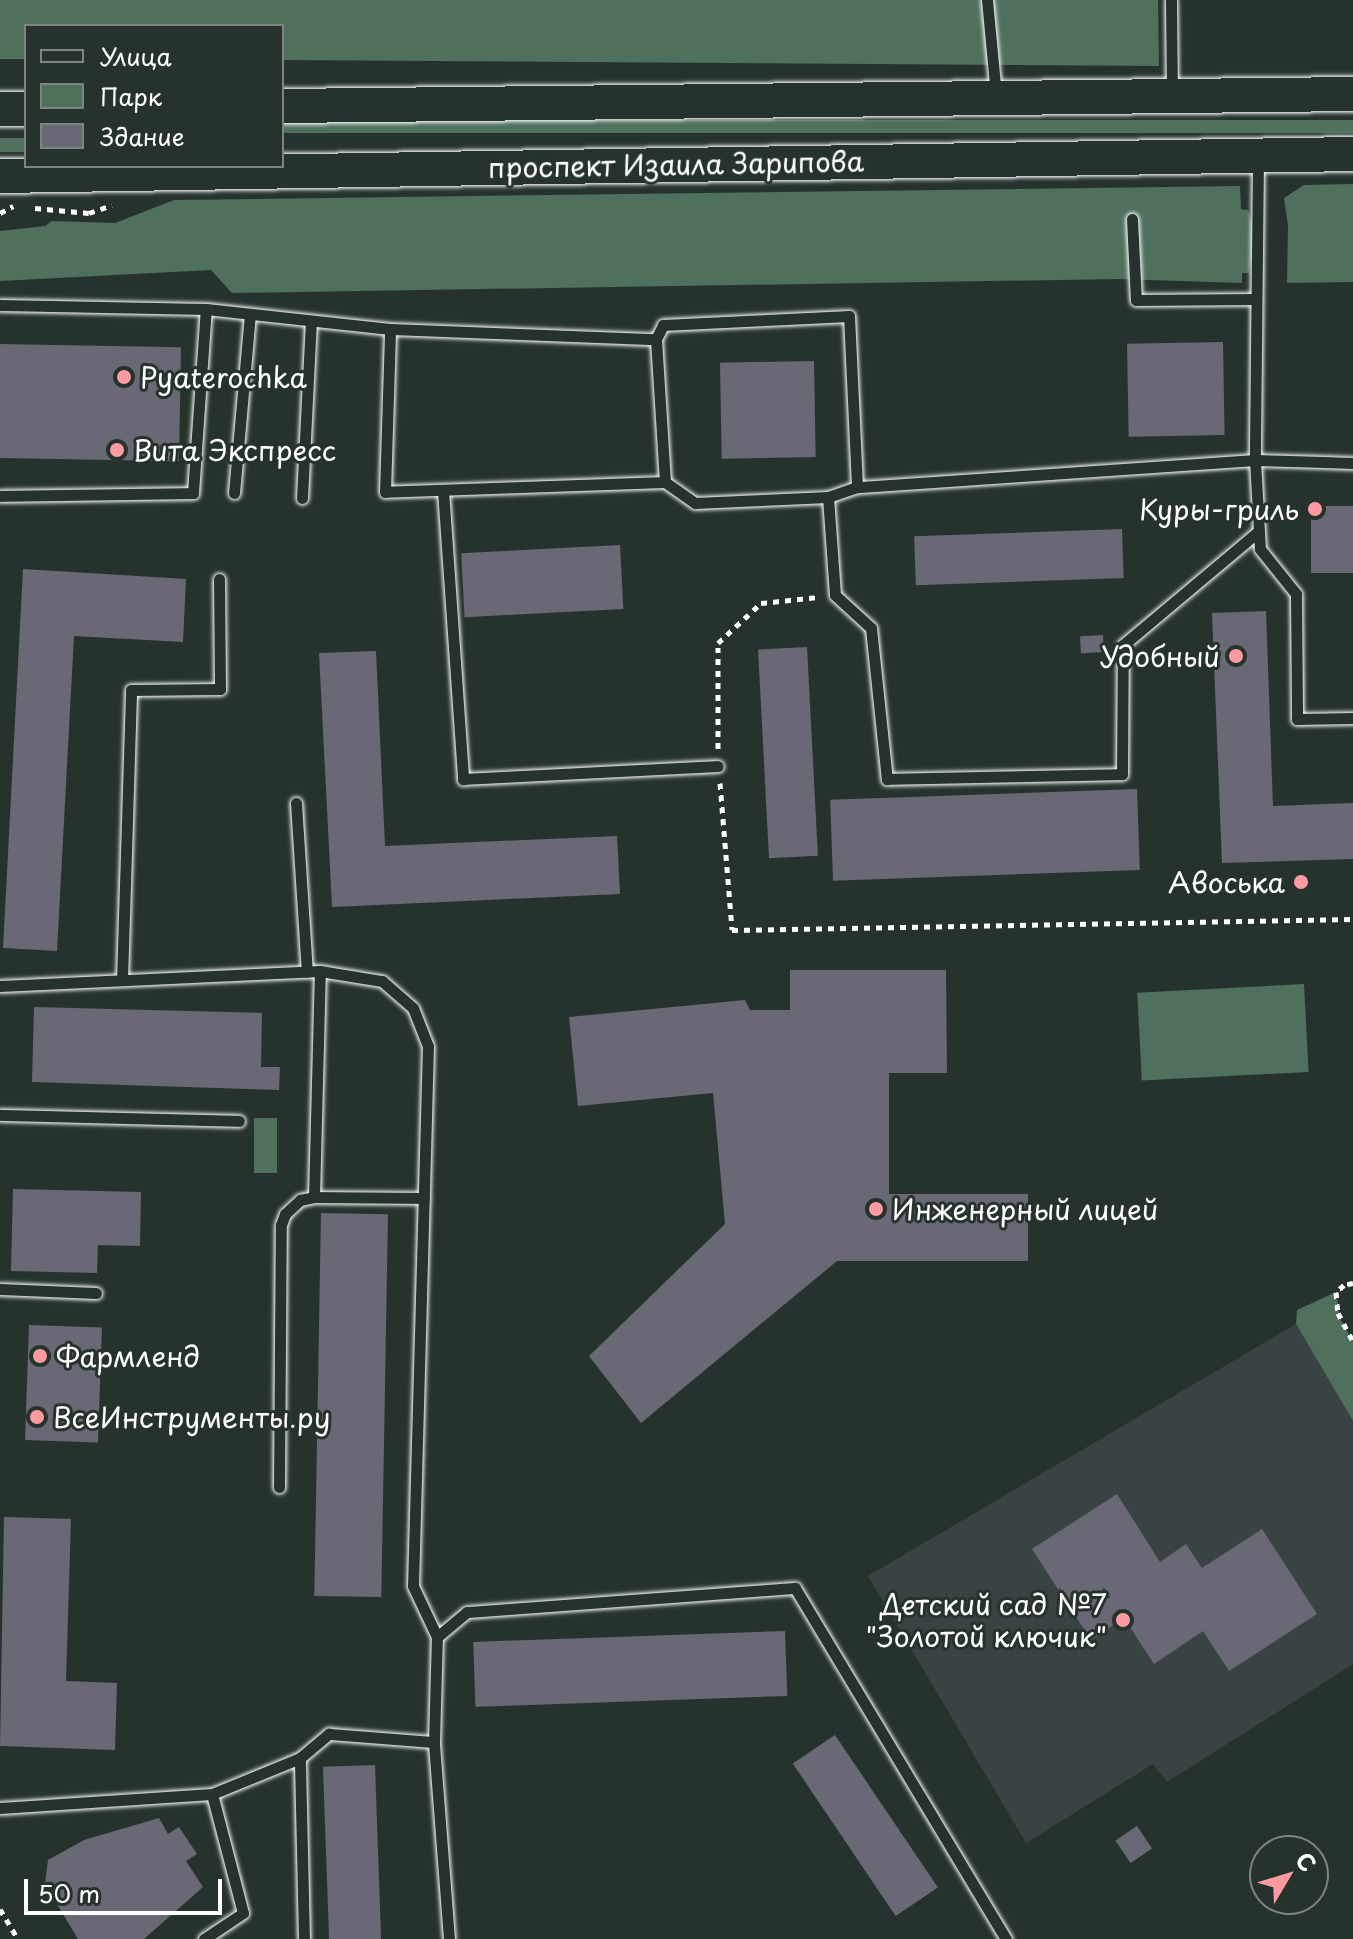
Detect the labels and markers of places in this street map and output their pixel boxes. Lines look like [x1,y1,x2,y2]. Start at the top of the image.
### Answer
place label: Pyaterochka [140,360,307,394]
marker: Pyaterochka [115,368,133,386]
place label: Вита Экспресс [133,433,336,467]
marker: Вита Экспресс [108,441,126,459]
place label: Куры-гриль [1139,492,1299,526]
marker: Куры-гриль [1306,500,1324,518]
place label: Удобный [1100,639,1220,673]
marker: Удобный [1227,647,1245,665]
place label: Авоська [1168,865,1285,899]
marker: Авоська [1292,873,1310,891]
place label: Инженерный лицей [892,1192,1159,1226]
marker: Инженерный лицей [867,1200,885,1218]
place label: Фармленд [56,1339,200,1373]
marker: Фармленд [31,1347,49,1365]
place label: ВсеИнструменты.ру [53,1400,330,1434]
marker: ВсеИнструменты.ру [28,1408,46,1426]
place label: Детский сад №7 "Золотой ключик" [864,1587,1107,1653]
marker: Детский сад №7 "Золотой ключик" [1114,1611,1132,1629]

